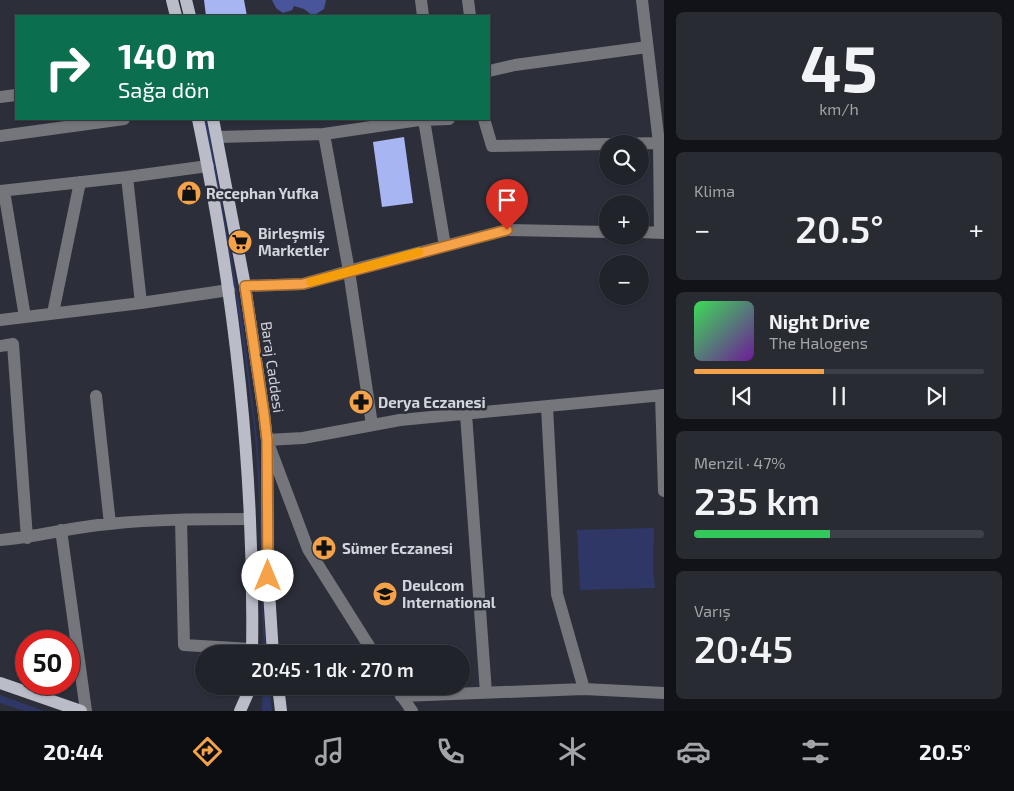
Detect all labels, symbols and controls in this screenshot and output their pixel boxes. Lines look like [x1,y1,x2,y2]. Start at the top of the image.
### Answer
text: 45 [800,27,878,105]
text: 140 m [118,34,216,76]
icon: right [35,35,100,100]
text: Sağa dön [118,76,209,102]
text: km/h [819,99,859,118]
map controls [599,135,649,305]
button: search [599,135,649,185]
pin [486,179,528,230]
shop icon: Recephan Yufka [176,180,202,206]
text: Klima [694,181,735,200]
place label: Recephan Yufka [206,184,319,202]
icon: arrive [493,186,521,214]
button: + [599,195,649,245]
text: 20.5° [795,205,884,251]
text: − [694,212,710,246]
text: + [969,212,984,246]
place label: Birleşmiş Marketler [258,224,330,259]
supermarket icon: Birleşmiş Marketler [227,229,253,255]
button: − [599,255,649,305]
text: Night Drive [769,310,870,333]
street label: Baraj Caddesi [257,320,288,414]
text: The Halogens [769,333,868,352]
icon: previous [728,382,756,410]
icon: pause [825,382,853,410]
icon: next [922,382,950,410]
pharmacy icon: Derya Eczanesi [348,389,374,415]
place label: Derya Eczanesi [378,393,486,412]
text: Menzil · 47% [694,453,786,472]
text: 235 km [694,477,820,523]
pharmacy icon: Sümer Eczanesi [311,535,337,561]
place label: Sümer Eczanesi [342,539,453,557]
position arrow [241,549,293,601]
place label: Deulcom International [402,576,496,611]
school or university icon: Deulcom International [372,581,398,607]
text: Varış [694,601,731,620]
text: 20:45 [694,625,793,671]
speed limit sign: 50 [15,630,80,695]
text: 20:45 · 1 dk · 270 m [251,658,414,681]
icon: directions [190,734,225,769]
icon: music [312,734,347,769]
icon: phone [433,734,468,769]
icon: climate [555,734,590,769]
icon: car [676,734,711,769]
icon: filters [798,734,833,769]
text: 20:44 [43,738,104,764]
text: 20.5° [919,738,971,764]

